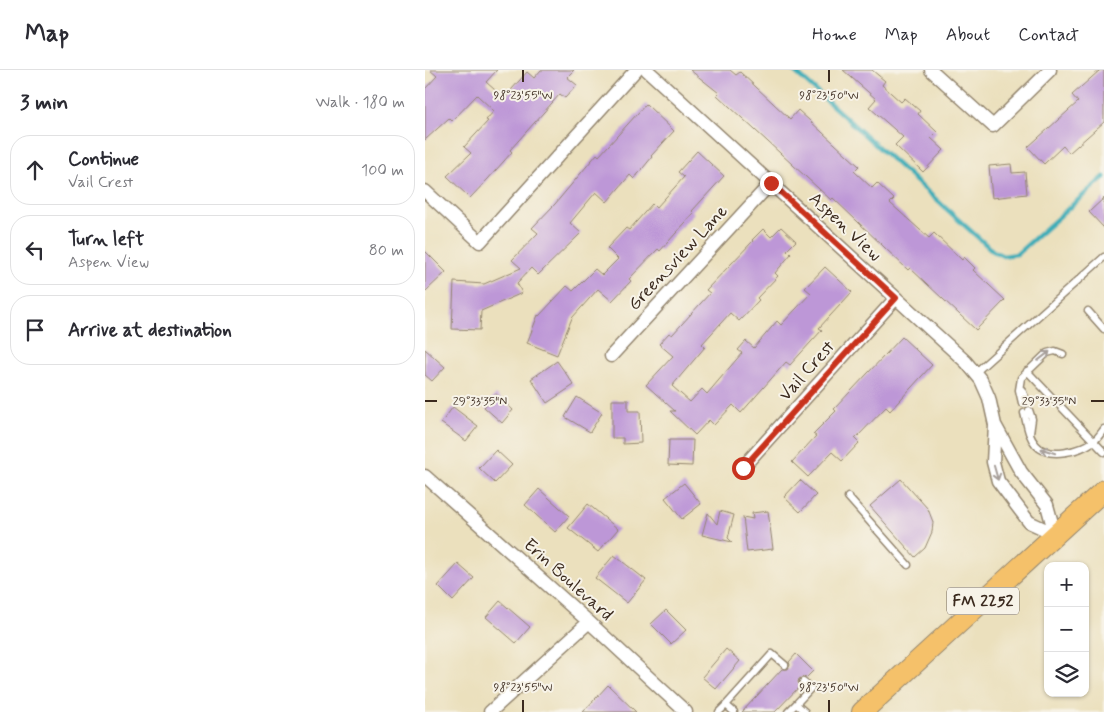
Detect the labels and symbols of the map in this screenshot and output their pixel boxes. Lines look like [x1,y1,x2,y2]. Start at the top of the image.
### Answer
text: 98°23'55"W [494,88,553,104]
text: 98°23'50"W [799,88,859,104]
route end [760,172,783,195]
street label: Aspen View [804,187,887,267]
street label: Greensview Lane [623,200,733,316]
street label: Vail Crest [774,335,841,406]
one-way arrow [1037,351,1051,361]
text: 29°33'35"N [453,394,507,410]
text: 29°33'35"N [1022,394,1076,410]
one-way arrow [1040,445,1056,455]
route start [732,457,755,480]
one-way arrow [992,465,1001,481]
street label: Erin Boulevard [518,533,618,627]
road number: FM 2252 [947,588,1019,614]
text: 98°23'55"W [494,680,553,696]
text: 98°23'50"W [799,680,859,696]

